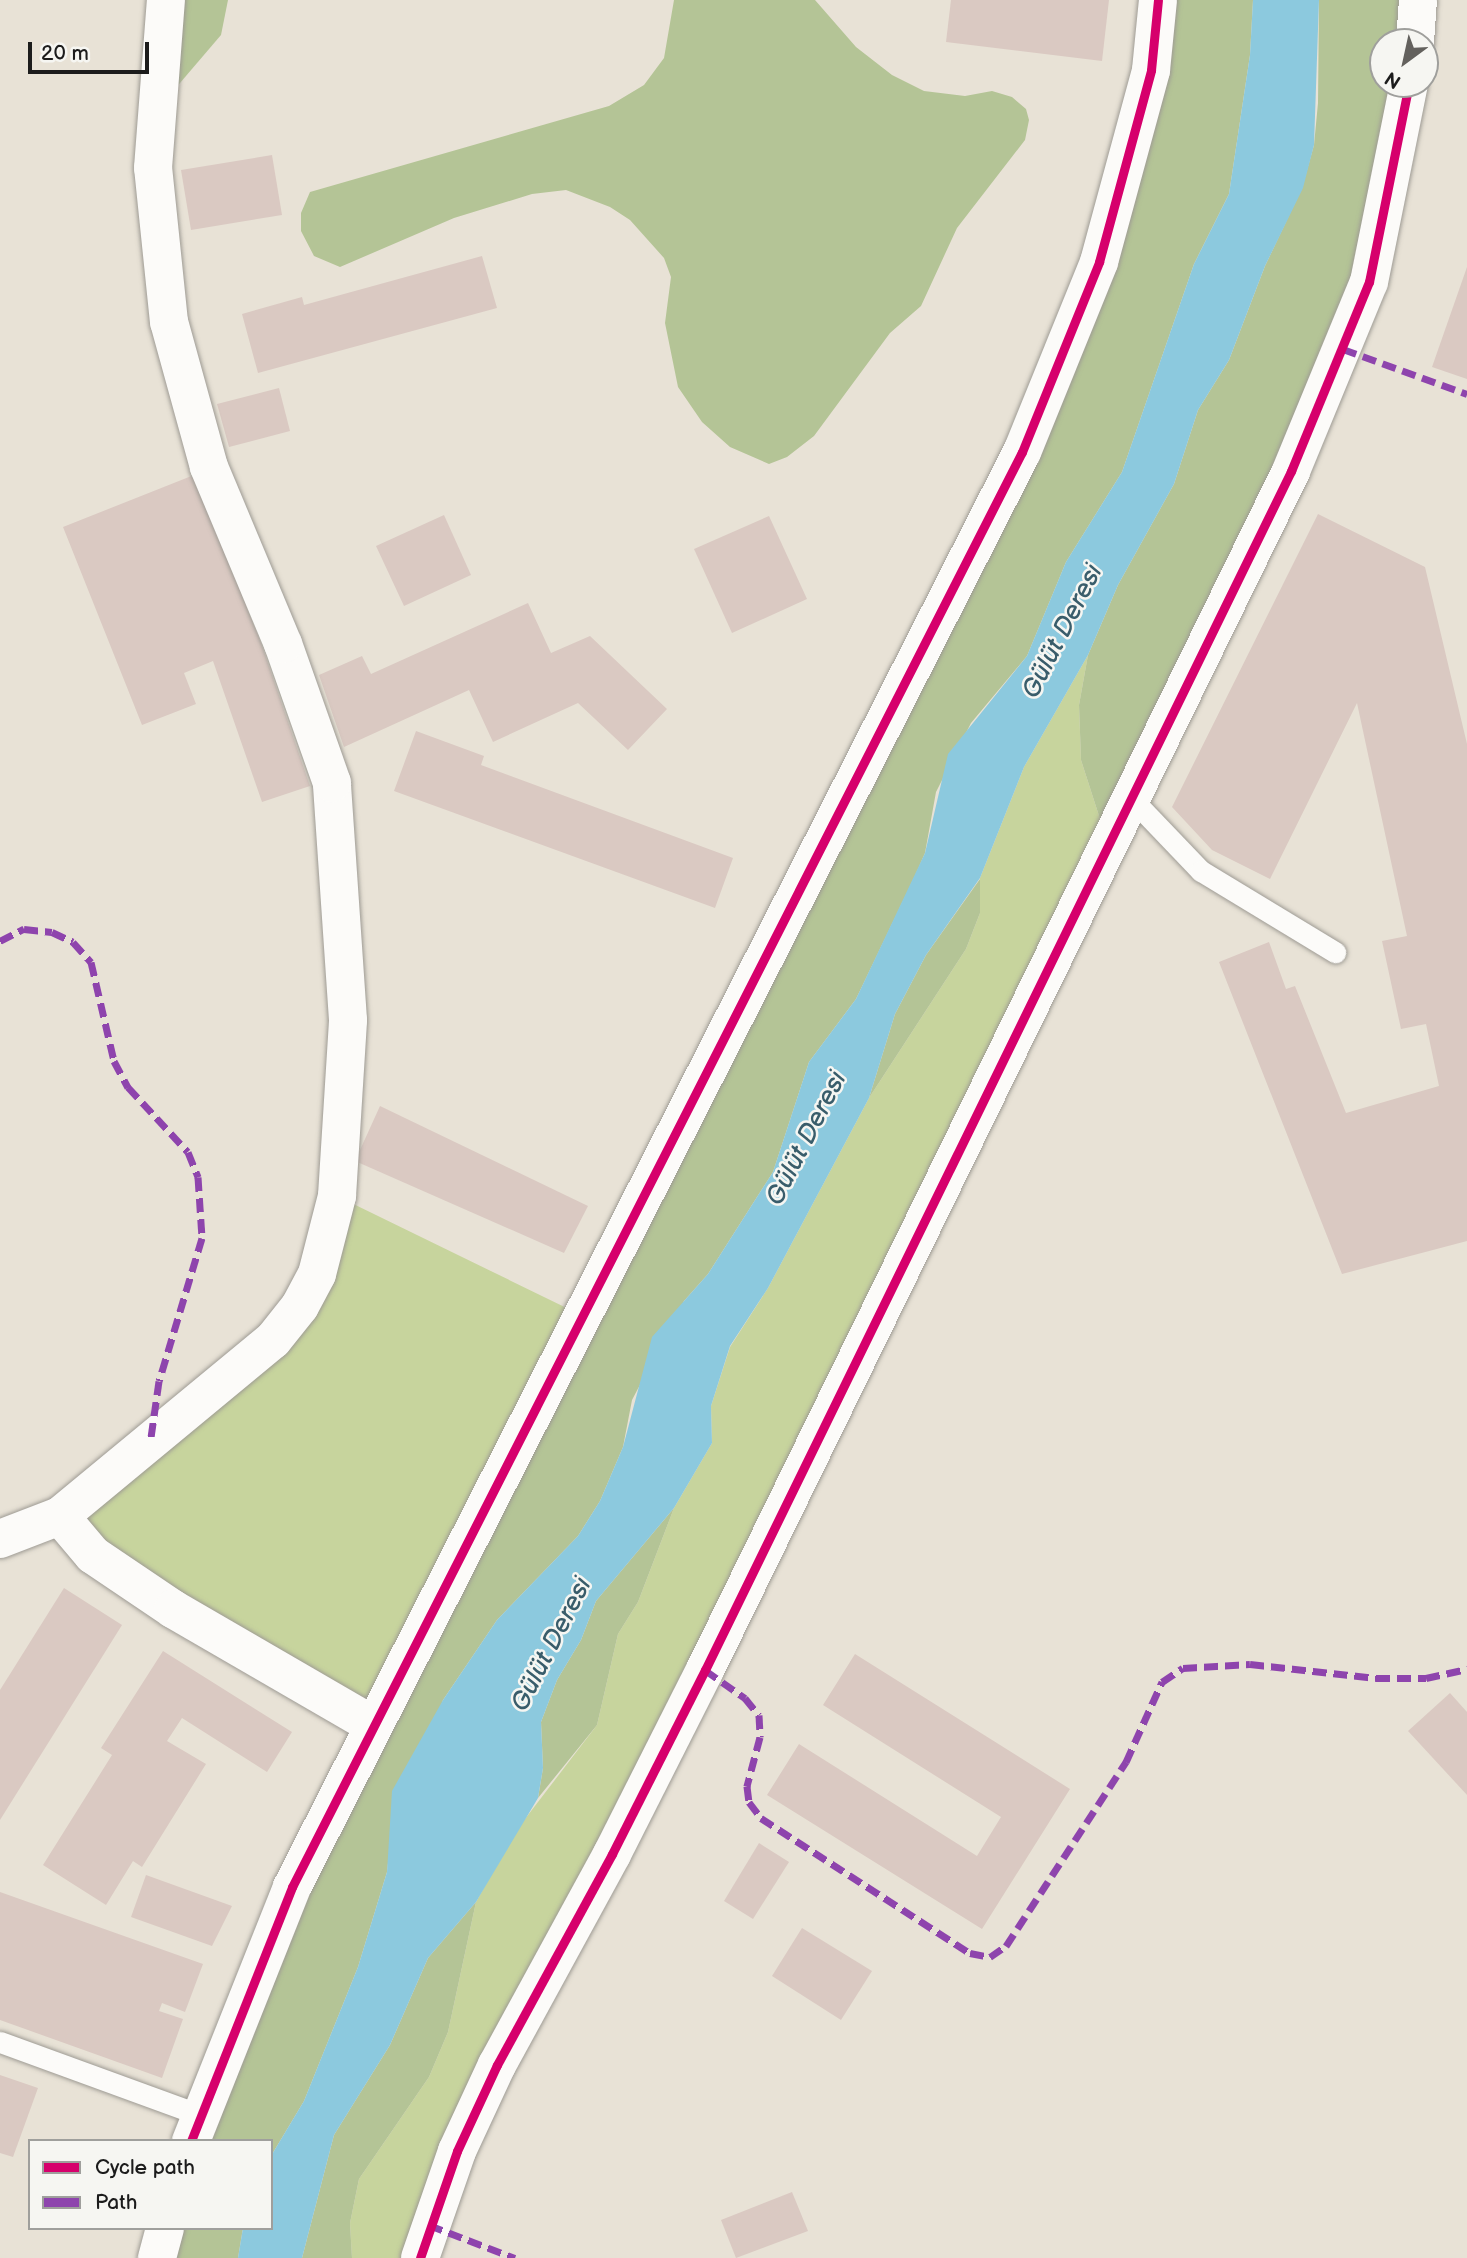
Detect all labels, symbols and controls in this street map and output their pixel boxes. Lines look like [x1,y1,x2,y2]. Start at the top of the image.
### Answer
scale bar [32,28,152,72]
north arrow [1369,28,1439,98]
text: 20 m [41,41,89,66]
text: N [1381,66,1406,93]
water label: Gülüt Deresi [1016,560,1110,704]
water label: Gülüt Deresi [760,1067,854,1211]
water label: Gülüt Deresi [505,1573,599,1717]
legend [28,2139,273,2230]
text: Cycle path [95,2155,195,2180]
text: Path [95,2190,137,2215]

